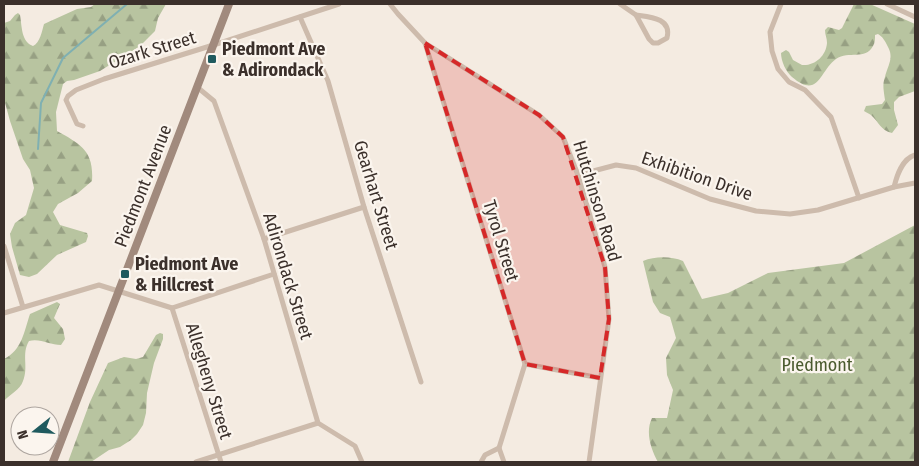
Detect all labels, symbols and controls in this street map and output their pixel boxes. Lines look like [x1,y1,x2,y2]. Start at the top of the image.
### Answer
street label: Ozark Street [106,26,198,74]
place label: Piedmont Ave & Adirondack [222,38,325,81]
marker: Piedmont Ave & Adirondack [206,53,218,65]
street label: Piedmont Avenue [110,122,177,250]
street label: Gearhart Street [349,138,403,252]
street label: Hutchinson Road [568,138,626,264]
street label: Exhibition Drive [638,147,756,205]
street label: Tyrol Street [478,198,524,285]
street label: Adirondack Street [258,210,318,342]
place label: Piedmont Ave & Hillcrest [135,253,238,296]
marker: Piedmont Ave & Hillcrest [119,268,131,280]
street label: Allegheny Street [181,320,237,442]
park label: Piedmont [781,354,853,376]
north arrow [10,406,60,456]
text: N [14,428,32,441]

